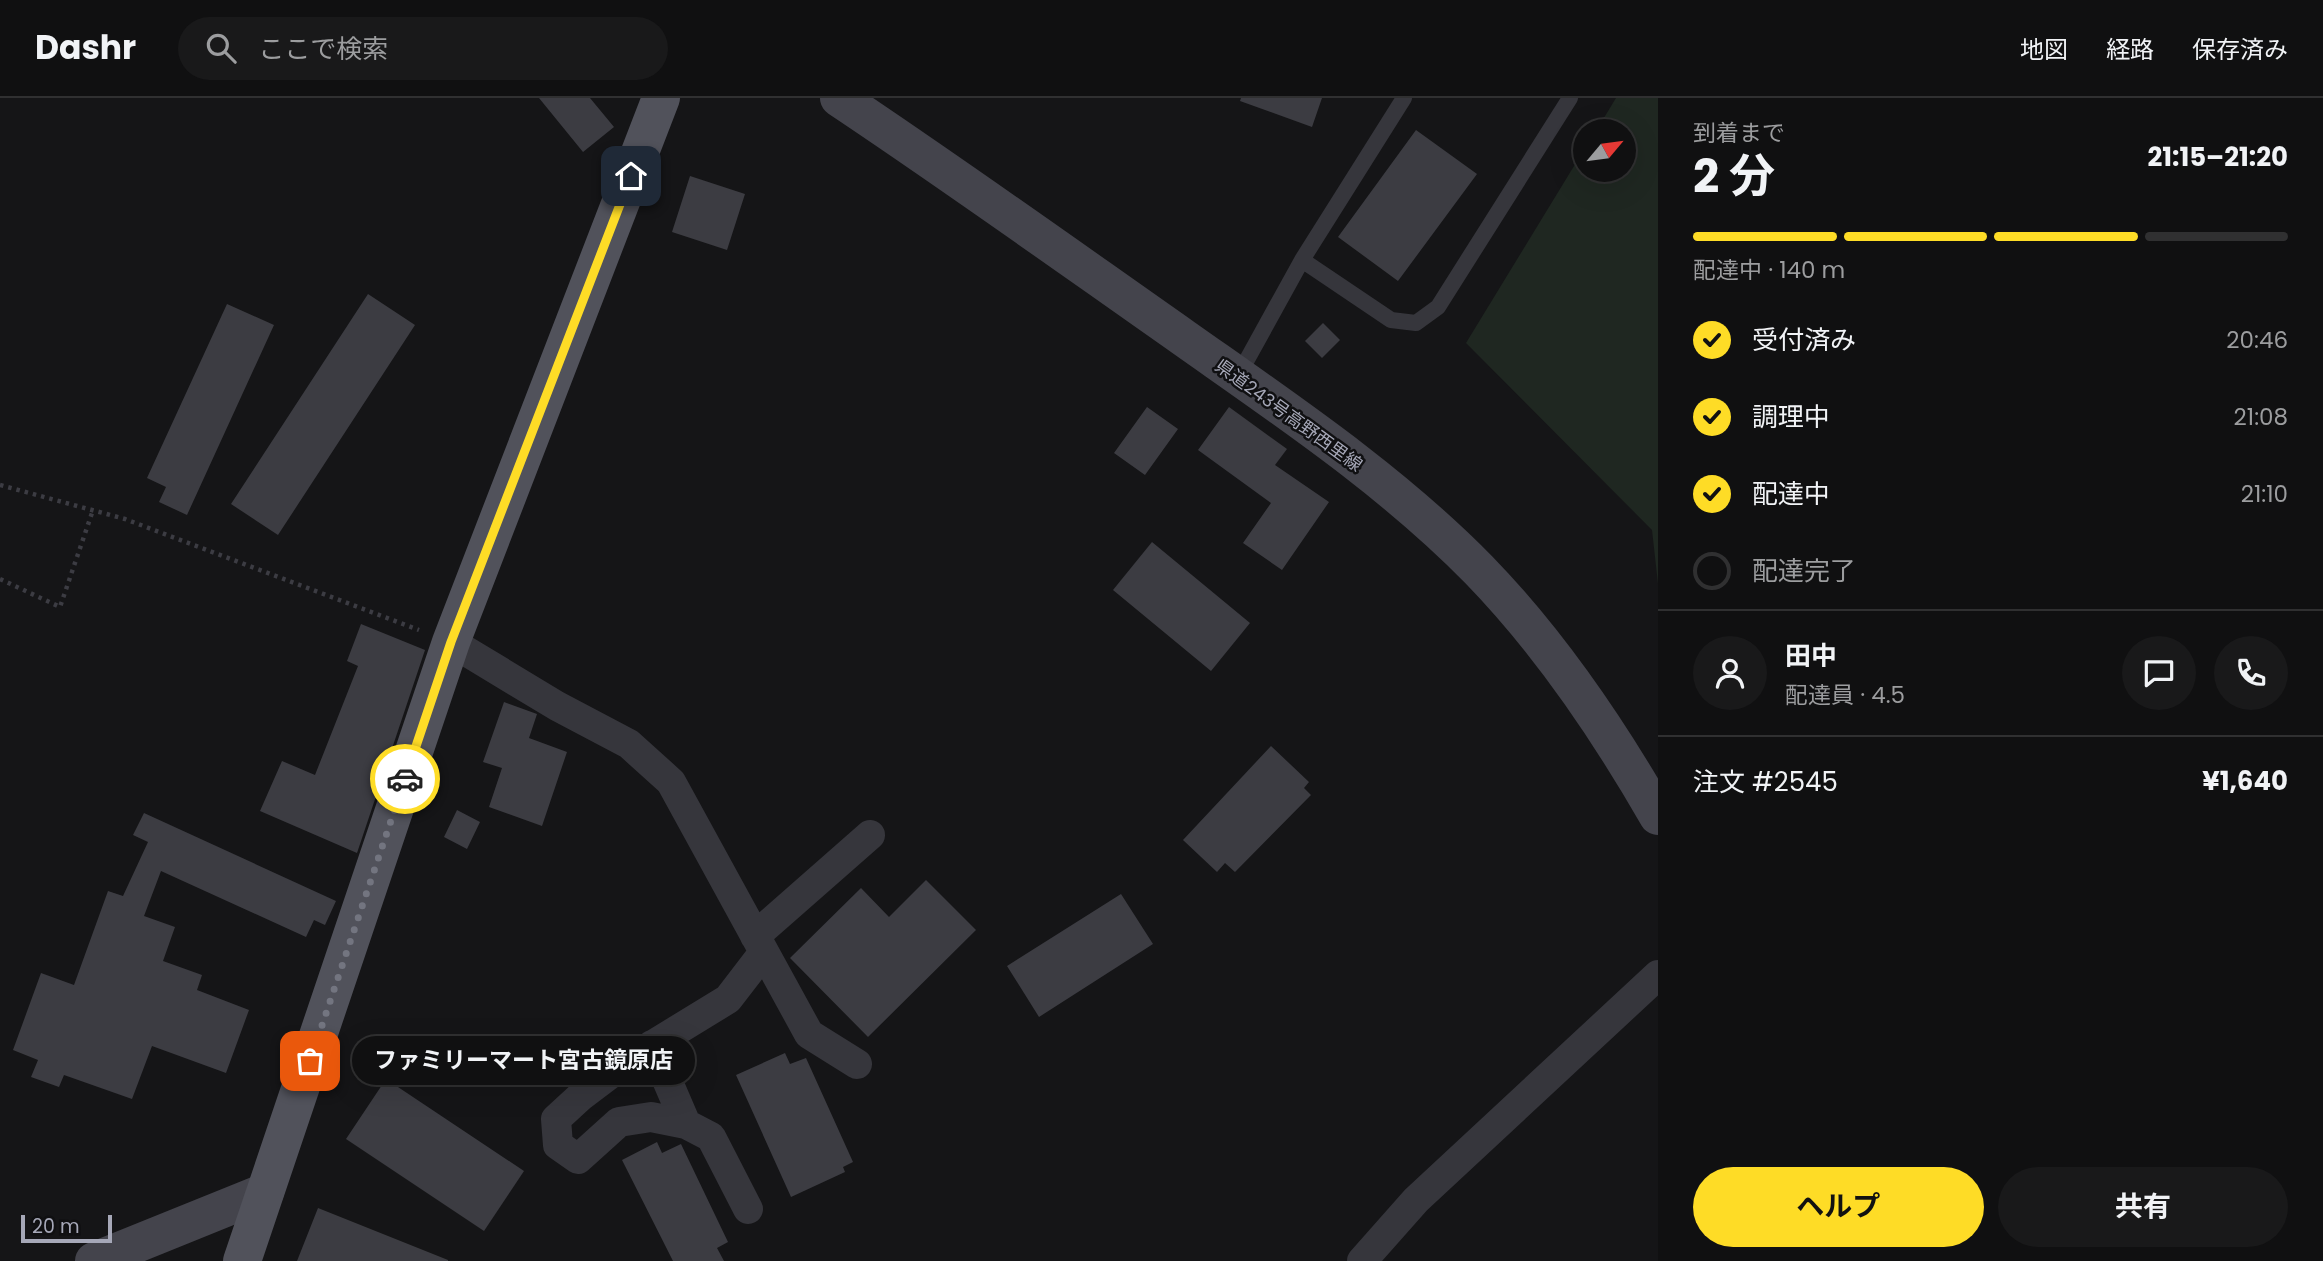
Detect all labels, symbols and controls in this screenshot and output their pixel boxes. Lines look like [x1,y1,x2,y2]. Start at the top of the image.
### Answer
search box [178,17,668,80]
text: Dashr [35,24,136,71]
icon: search [202,29,240,67]
text: ここで検索 [258,31,388,67]
text: 地図 [2020,33,2068,66]
text: 経路 [2106,33,2154,66]
text: 保存済み [2192,33,2288,66]
text: 到着まで [1693,117,1785,149]
north arrow [1573,119,1636,182]
map controls [1573,119,1636,182]
text: 21:15–21:20 [2147,139,2288,175]
text: 2 分 [1693,144,1775,208]
pin [601,146,661,206]
icon: home [612,157,650,195]
text: 配達中 · 140 m [1693,254,1845,286]
icon: check [1693,321,1731,359]
text: 受付済み [1752,322,1856,358]
text: 20:46 [2226,324,2288,356]
street label: 県道243号高野西里線 [1210,353,1368,477]
icon: check [1693,398,1731,436]
text: 調理中 [1752,399,1830,435]
text: 21:08 [2234,401,2288,433]
icon: check [1693,475,1731,513]
text: 配達中 [1752,476,1830,512]
text: 21:10 [2241,478,2288,510]
text: 配達完了 [1752,553,1856,589]
button: person [1693,636,1767,710]
button: chat [2122,636,2196,710]
button: phone [2214,636,2288,710]
text: 田中 [1785,638,1837,674]
text: 配達員 · 4.5 [1785,679,1905,711]
courier [370,744,440,814]
icon: car [386,760,424,798]
text: ¥1,640 [2202,763,2288,799]
text: 注文 #2545 [1693,764,1838,800]
pin [280,1031,340,1091]
callout: ファミリーマート宮古鏡原店 [352,1037,695,1086]
icon: bag [291,1042,329,1080]
text: ファミリーマート宮古鏡原店 [374,1044,673,1076]
button: ヘルプ [1693,1167,1984,1247]
button: 共有 [1998,1167,2288,1247]
scale bar [21,1212,112,1244]
text: 20 m [32,1213,80,1240]

